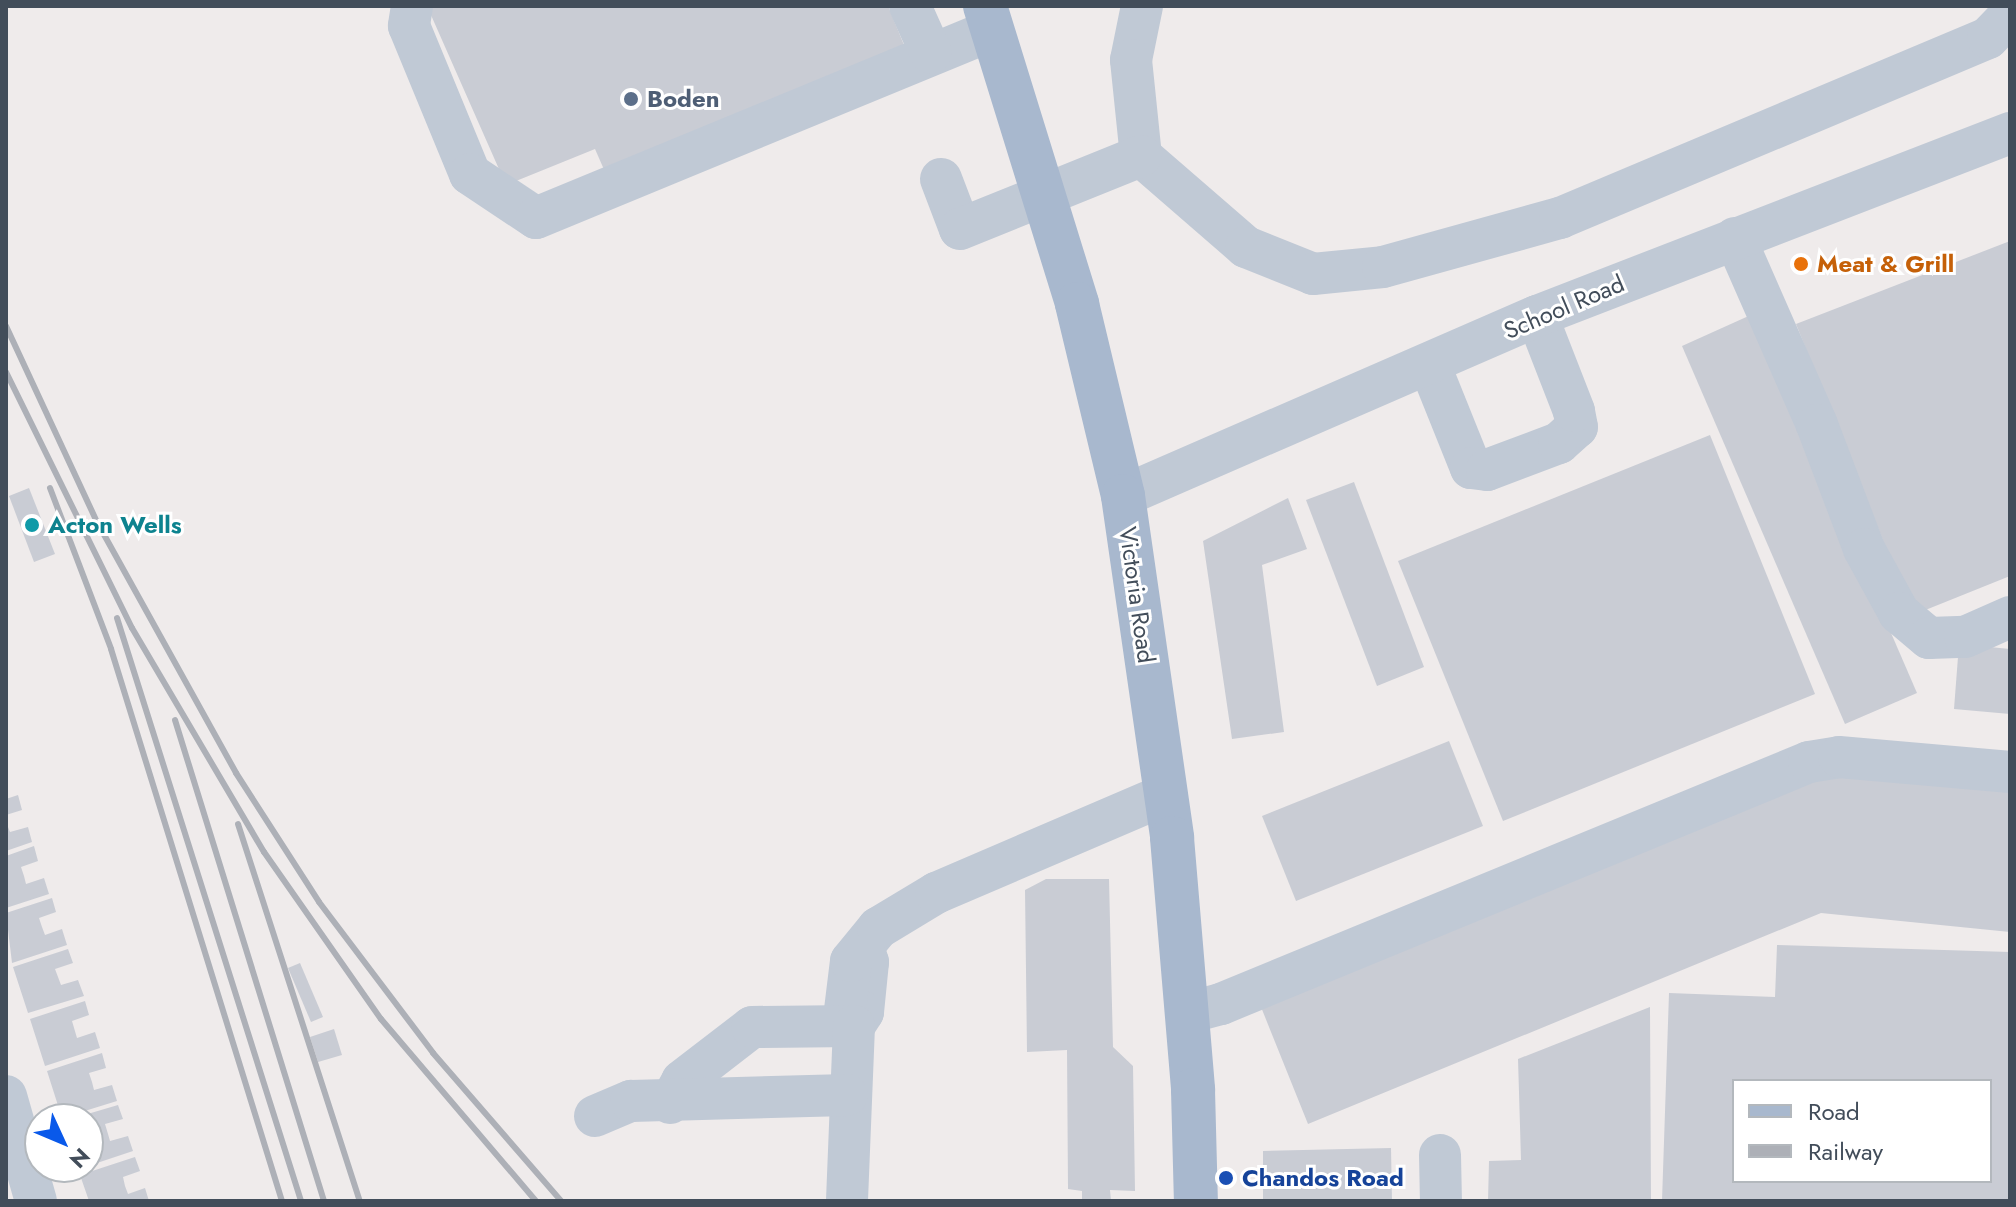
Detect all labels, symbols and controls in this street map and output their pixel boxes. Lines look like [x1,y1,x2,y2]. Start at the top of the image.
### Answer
place label: Boden [647,85,719,113]
marker: Boden [622,90,640,108]
place label: Meat & Grill [1817,250,1954,278]
marker: Meat & Grill [1792,255,1810,273]
street label: School Road [1499,269,1629,345]
place label: Acton Wells [48,511,182,539]
marker: Acton Wells [23,516,41,534]
street label: Victoria Road [1113,525,1161,665]
legend [1732,1079,1992,1183]
text: Road [1808,1094,1860,1129]
north arrow [24,1103,104,1183]
text: Railway [1808,1134,1883,1169]
text: N [62,1141,97,1176]
place label: Chandos Road [1242,1164,1404,1192]
marker: Chandos Road [1217,1169,1235,1187]

